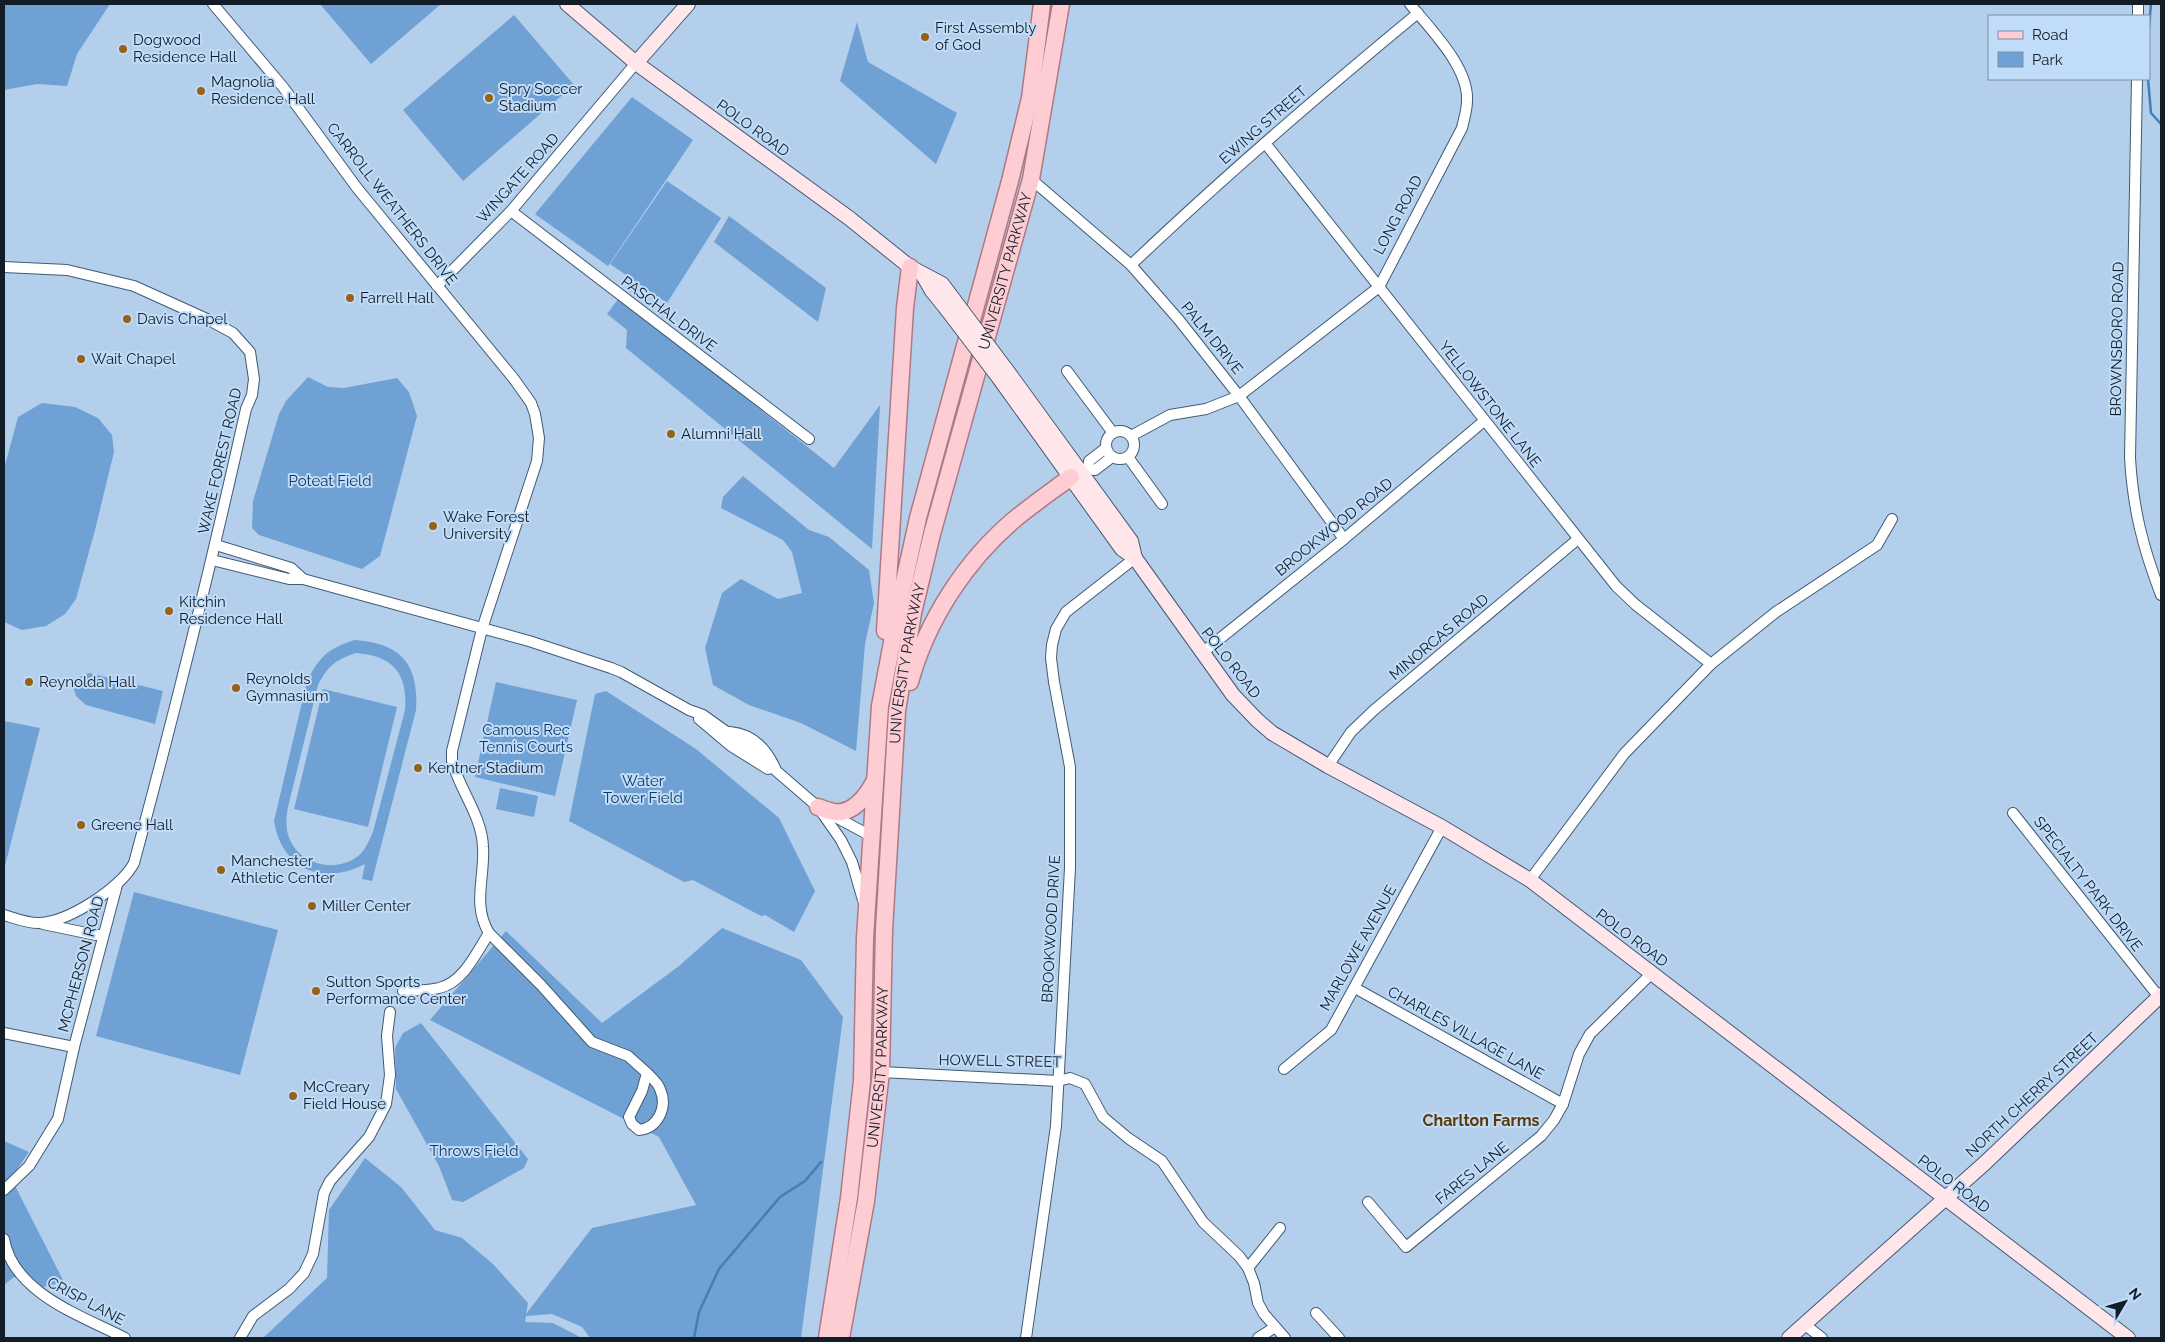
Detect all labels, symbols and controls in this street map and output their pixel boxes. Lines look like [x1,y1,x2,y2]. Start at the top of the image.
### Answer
legend [1988,15,2150,80]
place label: First Assembly of God [935,19,1036,54]
text: Road [2032,26,2068,44]
place label: Dogwood Residence Hall [133,31,238,66]
marker: First Assembly of God [919,31,931,43]
marker: Dogwood Residence Hall [117,43,129,55]
text: Park [2032,51,2063,69]
place label: Magnolia Residence Hall [211,73,316,108]
place label: Spry Soccer Stadium [499,80,583,115]
street label: EWING STREET [1216,82,1310,168]
marker: Magnolia Residence Hall [195,85,207,97]
marker: Spry Soccer Stadium [483,92,495,104]
street label: POLO ROAD [713,96,793,161]
street label: CARROLL WEATHERS DRIVE [323,119,461,289]
street label: WINGATE ROAD [473,129,563,227]
street label: LONG ROAD [1370,172,1427,258]
street label: UNIVERSITY PARKWAY [975,190,1036,352]
street label: BROWNSBORO ROAD [2107,261,2127,417]
street label: PASCHAL DRIVE [618,272,720,356]
place label: Farrell Hall [360,289,435,307]
marker: Farrell Hall [344,292,356,304]
street label: PALM DRIVE [1177,298,1247,378]
place label: Davis Chapel [137,310,228,328]
marker: Davis Chapel [121,313,133,325]
street label: YELLOWSTONE LANE [1435,337,1545,471]
place label: Wait Chapel [91,350,176,368]
marker: Wait Chapel [75,353,87,365]
street label: WAKE FOREST ROAD [194,386,246,536]
place label: Alumni Hall [681,425,762,443]
marker: Alumni Hall [665,428,677,440]
park label: Poteat Field [289,472,371,490]
street label: BROOKWOOD ROAD [1272,474,1397,580]
place label: Wake Forest University [443,508,530,543]
marker: Wake Forest University [427,520,439,532]
street label: UNIVERSITY PARKWAY [886,581,929,744]
street label: MINORCAS ROAD [1386,590,1493,684]
place label: Kitchin Residence Hall [179,593,284,628]
marker: Kitchin Residence Hall [163,605,175,617]
street label: POLO ROAD [1198,624,1265,702]
place label: Reynolds Gymnasium [246,670,329,705]
place label: Reynolda Hall [39,673,137,691]
marker: Reynolda Hall [23,676,35,688]
marker: Reynolds Gymnasium [230,682,242,694]
park label: Camous Rec Tennis Courts [479,721,573,756]
place label: Kentner Stadium [428,759,543,777]
marker: Kentner Stadium [412,762,424,774]
park label: Water Tower Field [603,772,683,807]
street label: SPECIALTY PARK DRIVE [2030,813,2146,955]
place label: Greene Hall [91,816,174,834]
marker: Greene Hall [75,819,87,831]
place label: Manchester Athletic Center [231,852,335,887]
street label: BROOKWOOD DRIVE [1038,855,1064,1003]
marker: Manchester Athletic Center [215,864,227,876]
street label: MARLOWE AVENUE [1316,882,1400,1014]
street label: MCPHERSON ROAD [54,894,108,1034]
place label: Miller Center [322,897,412,915]
marker: Miller Center [306,900,318,912]
street label: POLO ROAD [1592,905,1672,971]
place label: Sutton Sports Performance Center [326,973,467,1008]
street label: CHARLES VILLAGE LANE [1385,982,1547,1084]
marker: Sutton Sports Performance Center [310,985,322,997]
street label: UNIVERSITY PARKWAY [863,985,892,1149]
street label: NORTH CHERRY STREET [1962,1029,2102,1161]
street label: HOWELL STREET [938,1051,1062,1071]
place label: McCreary Field House [303,1078,386,1113]
marker: McCreary Field House [287,1090,299,1102]
district label: Charlton Farms [1423,1111,1540,1130]
street label: FARES LANE [1432,1138,1512,1208]
park label: Throws Field [430,1142,518,1160]
street label: POLO ROAD [1914,1151,1994,1217]
street label: CRISP LANE [44,1273,128,1329]
north arrow [2100,1277,2150,1327]
text: N [2126,1285,2145,1303]

